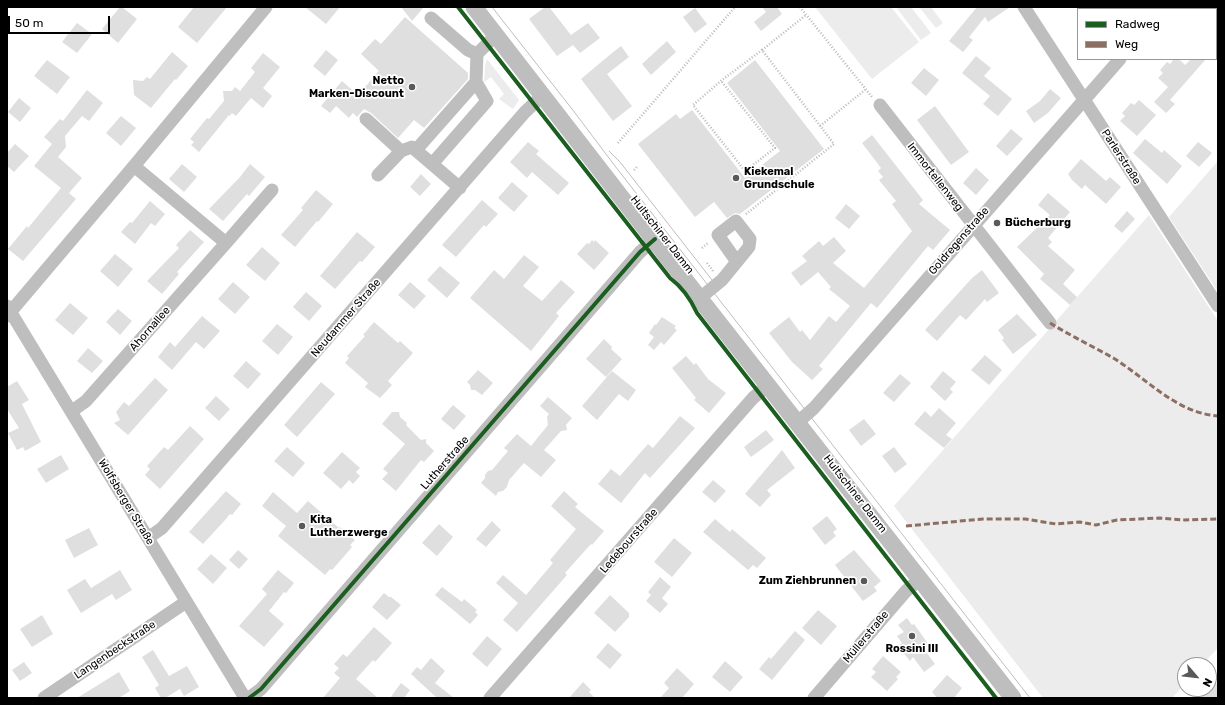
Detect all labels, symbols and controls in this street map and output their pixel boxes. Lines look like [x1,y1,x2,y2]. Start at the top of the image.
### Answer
scale bar [10,8,112,34]
legend [1077,8,1217,60]
text: 50 m [15,16,43,30]
text: Radweg [1115,17,1160,31]
text: Weg [1115,37,1138,51]
place label: Netto Marken-Discount [309,74,404,100]
marker: Netto Marken-Discount [407,82,417,92]
street label: Parlerstraße [1098,127,1144,187]
street label: Immortellenweg [904,140,966,214]
place label: Kiekemal Grundschule [744,165,814,191]
marker: Kiekemal Grundschule [731,173,741,183]
street label: Hultschiner Damm [627,193,697,277]
street label: Goldregenstraße [926,204,992,278]
place label: Bücherburg [1005,216,1071,230]
marker: Bücherburg [992,218,1002,228]
street label: Neudammer Straße [308,276,384,360]
street label: Ahornallee [127,304,173,354]
street label: Lutherstraße [418,434,472,492]
street label: Hultschiner Damm [820,452,890,536]
street label: Wolfsberger Straße [95,457,157,547]
street label: Ledebourstraße [597,506,661,576]
place label: Kita Lutherzwerge [310,513,387,539]
marker: Kita Lutherzwerge [297,521,307,531]
place label: Zum Ziehbrunnen [759,574,856,588]
marker: Zum Ziehbrunnen [859,576,869,586]
street label: Müllerstraße [840,608,892,666]
street label: Langenbeckstraße [72,618,158,682]
marker: Rossini III [907,631,917,641]
place label: Rossini III [886,642,938,656]
north arrow [1177,657,1217,697]
text: N [1200,676,1215,689]

